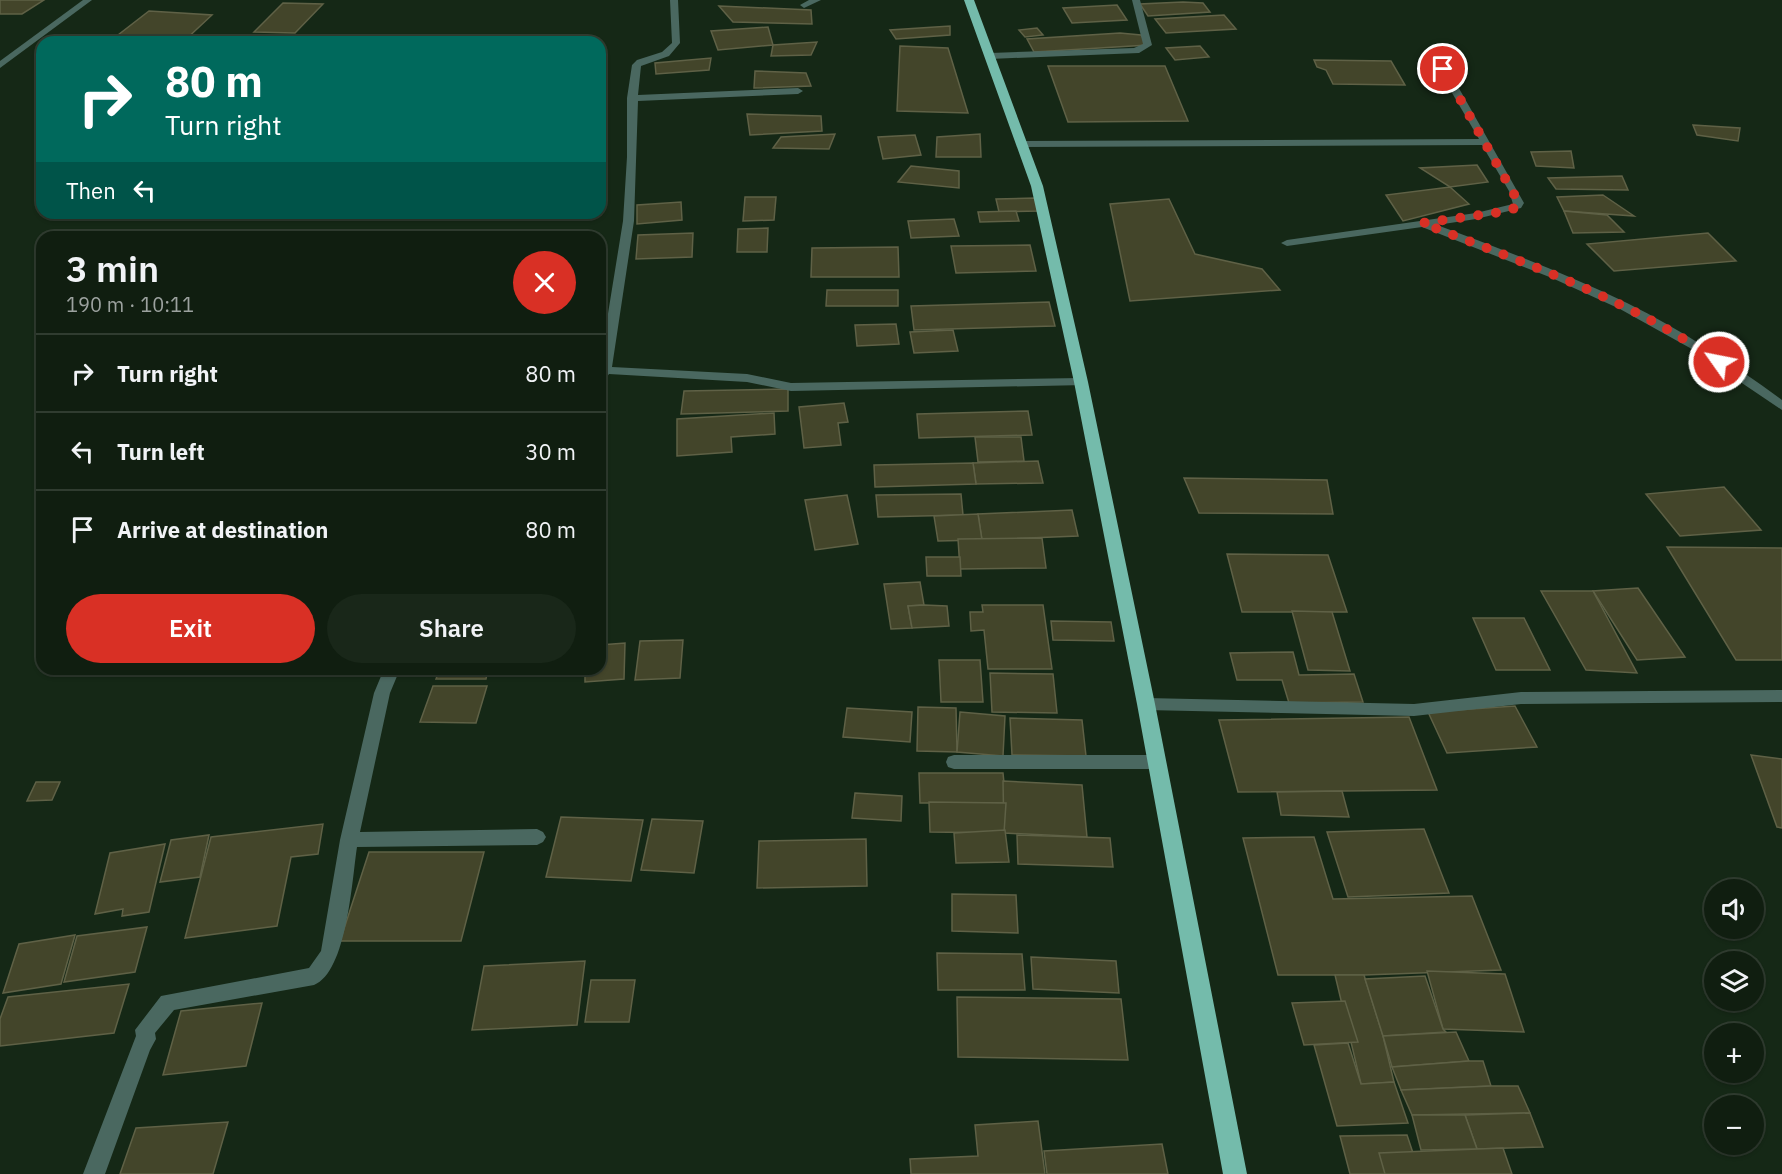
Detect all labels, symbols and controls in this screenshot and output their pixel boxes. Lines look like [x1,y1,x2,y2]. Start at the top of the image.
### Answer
pin [1417,43,1468,94]
icon: arrive [1426,52,1459,85]
text: 80 m [165,54,263,109]
icon: right [66,60,144,138]
text: Turn right [165,107,282,142]
icon: left [128,174,161,207]
text: Then [66,176,116,205]
text: 3 min [66,245,159,292]
button: close [513,251,576,314]
text: 190 m · 10:11 [66,291,194,318]
position arrow [1687,330,1751,394]
icon: right [66,357,99,390]
text: Turn right [117,359,218,388]
text: 80 m [525,359,576,388]
icon: left [66,435,99,468]
text: Turn left [117,437,205,466]
text: 30 m [525,437,576,466]
icon: arrive [66,513,99,546]
text: Arrive at destination [117,515,328,544]
text: 80 m [525,515,576,544]
button: Exit [66,594,315,663]
button: Share [327,594,576,663]
map controls [1704,879,1764,1155]
button: sound [1704,879,1764,939]
button: layers [1704,951,1764,1011]
button: + [1704,1023,1764,1083]
button: − [1704,1095,1764,1155]

